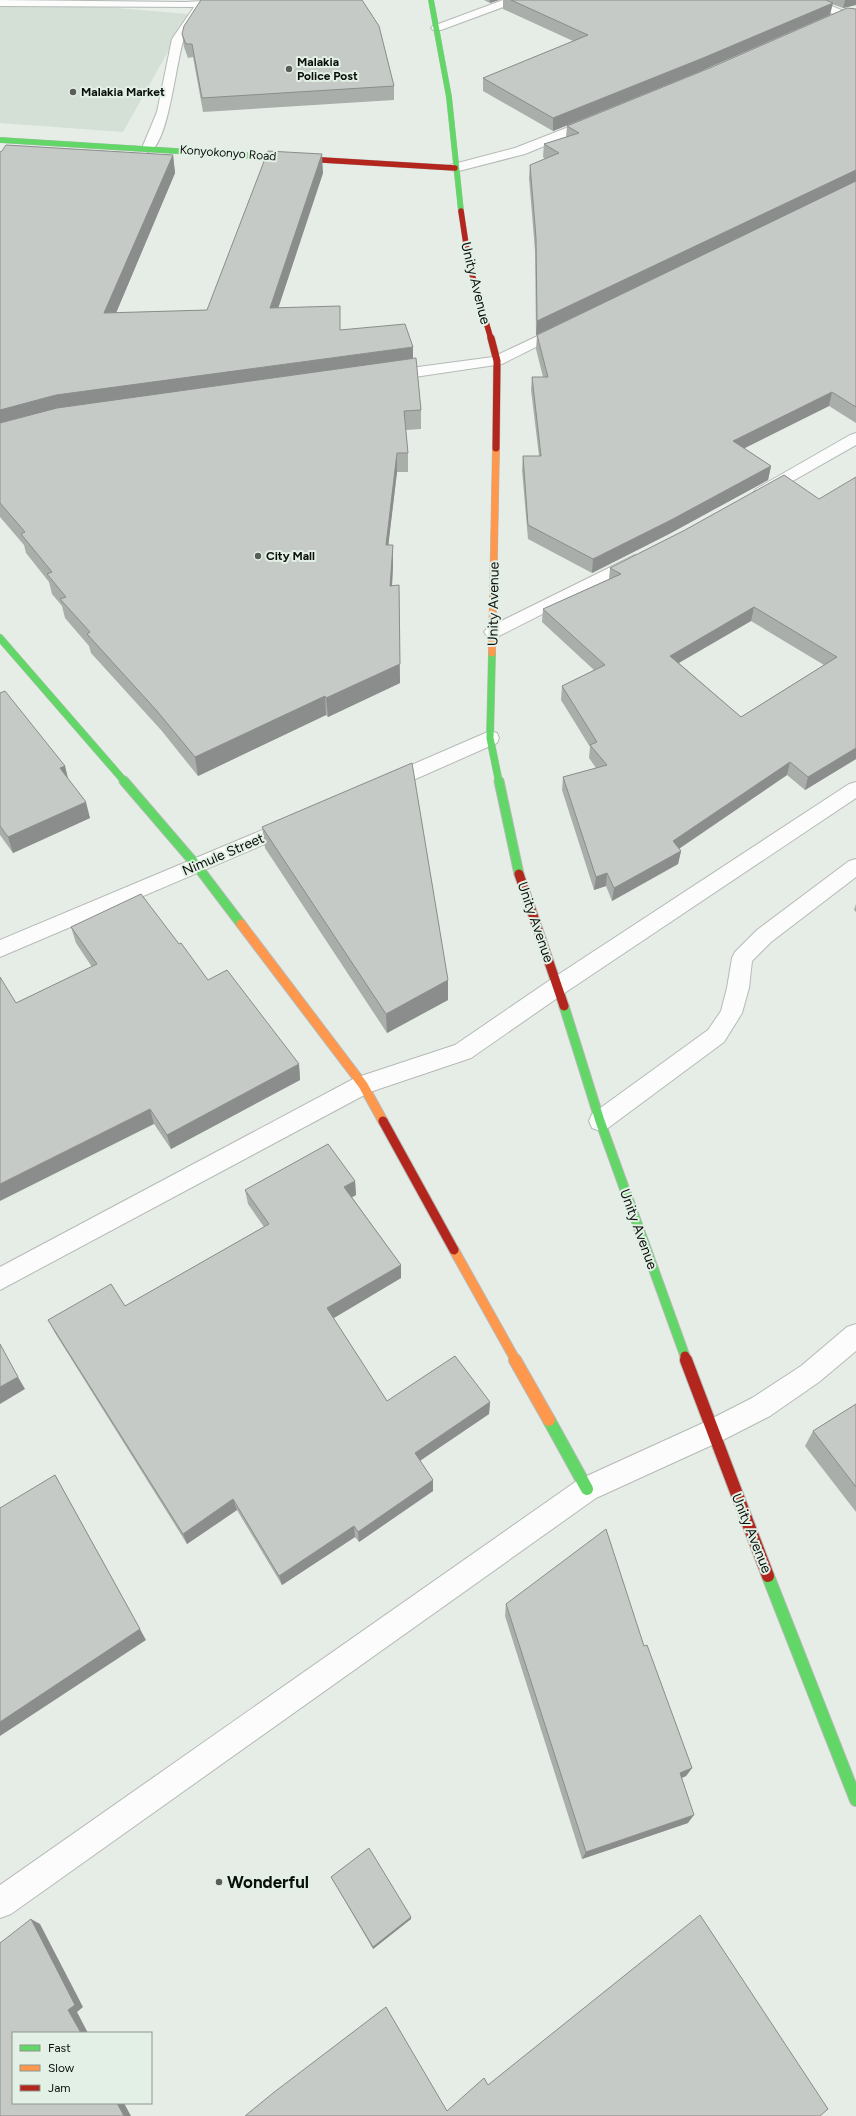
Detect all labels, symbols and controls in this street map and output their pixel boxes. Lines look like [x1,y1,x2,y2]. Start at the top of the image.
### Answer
place label: Malakia Police Post [297,55,358,83]
marker: Malakia Police Post [284,64,294,74]
place label: Malakia Market [81,85,165,99]
marker: Malakia Market [68,87,78,97]
street label: Konyokonyo Road [179,143,277,163]
street label: Unity Avenue [457,240,494,326]
place label: City Mall [266,549,315,563]
marker: City Mall [253,551,263,561]
street label: Unity Avenue [484,561,503,646]
street label: Nimule Street [180,830,267,879]
street label: Unity Avenue [514,879,557,965]
street label: Unity Avenue [616,1187,661,1272]
street label: Unity Avenue [728,1491,775,1576]
place label: Wonderful [227,1872,309,1892]
marker: Wonderful [214,1877,224,1887]
legend [12,2032,152,2104]
text: Fast [48,2041,71,2055]
text: Slow [48,2061,75,2075]
text: Jam [48,2081,71,2095]

